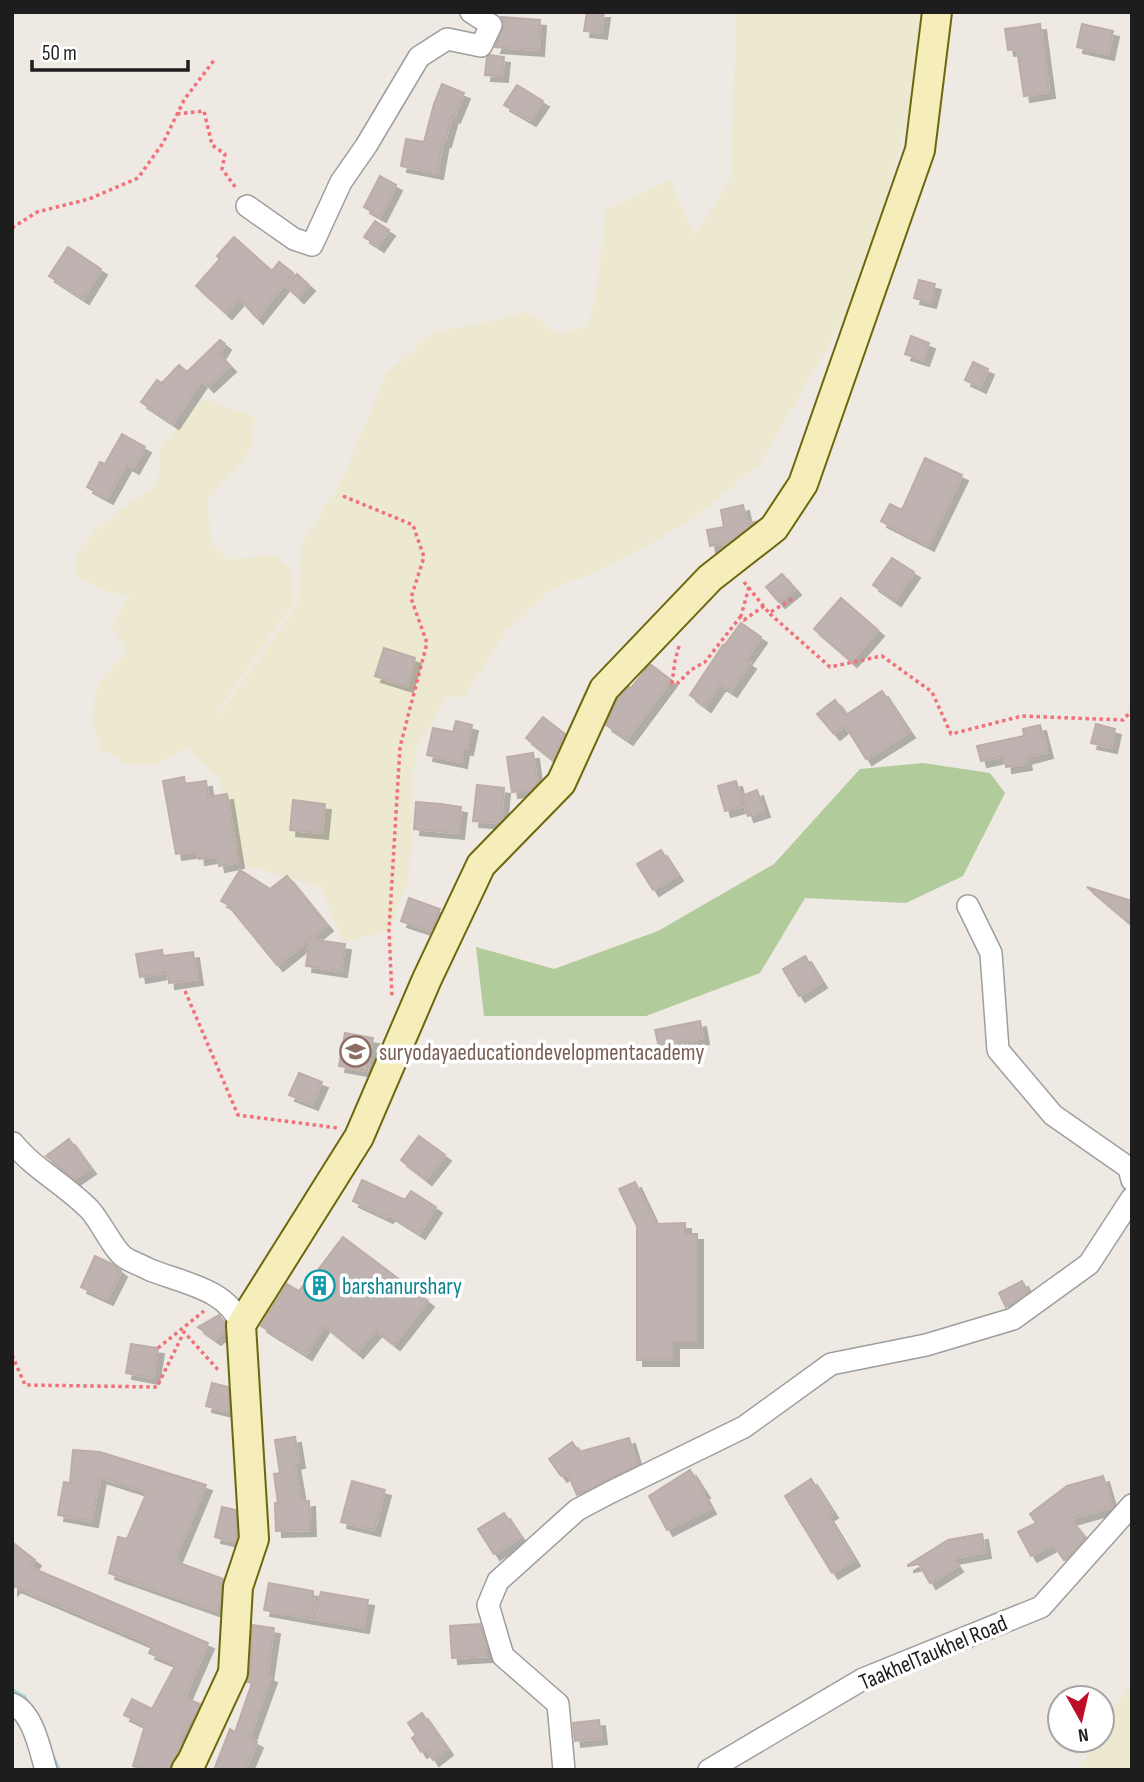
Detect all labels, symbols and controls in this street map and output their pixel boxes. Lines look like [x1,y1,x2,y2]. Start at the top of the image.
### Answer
scale bar [32,28,187,72]
text: 50 m [42,41,77,66]
school or university icon: suryodayaeducationdevelopmentacademy [339,1035,373,1069]
place label: suryodayaeducationdevelopmentacademy [379,1039,705,1067]
building icon: barshanurshary [302,1269,336,1303]
place label: barshanurshary [342,1273,462,1301]
street label: TaakhelTaukhel Road [855,1609,1012,1697]
north arrow [1046,1684,1116,1754]
text: N [1077,1722,1090,1746]

